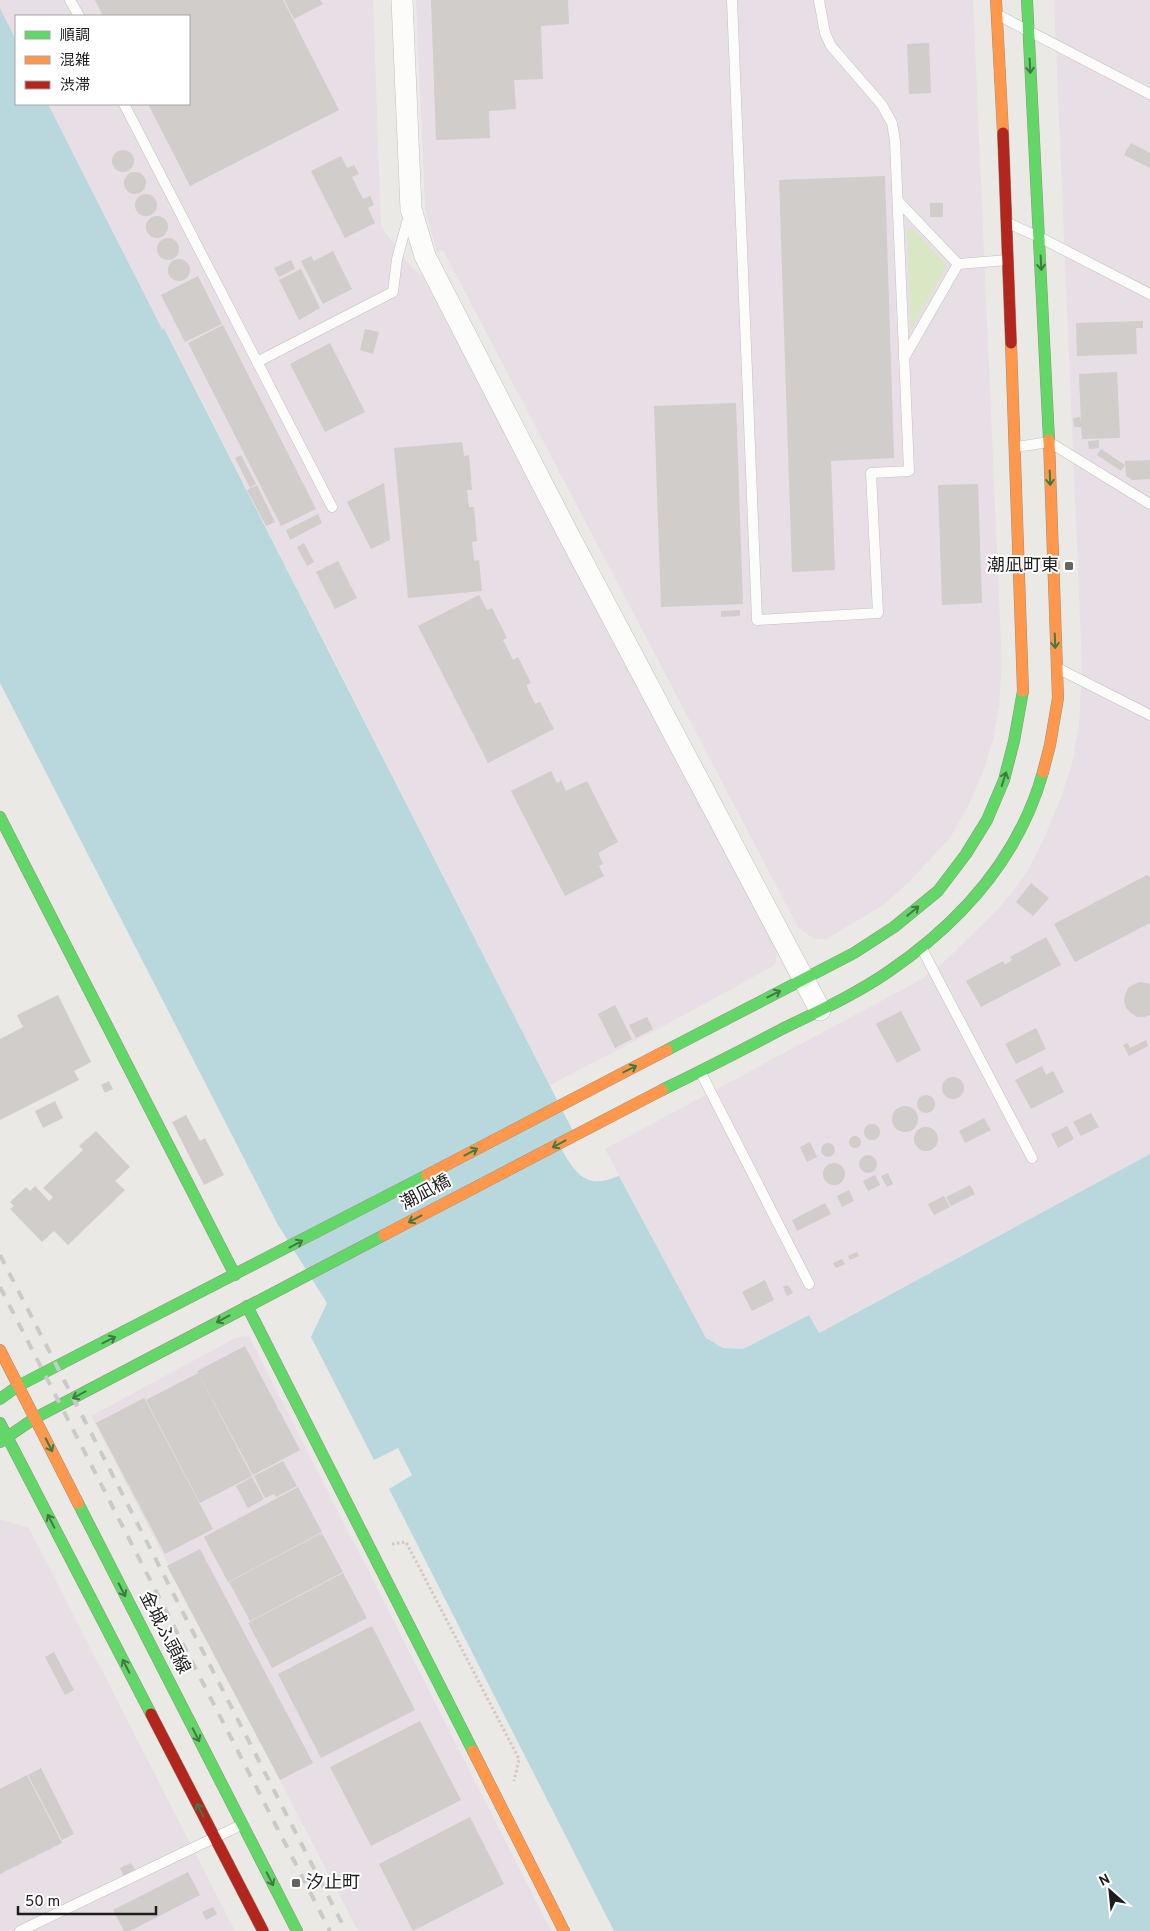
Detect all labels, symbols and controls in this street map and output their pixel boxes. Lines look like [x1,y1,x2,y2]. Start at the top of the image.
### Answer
legend [15,15,190,105]
text: 順調 [60,27,90,46]
text: 混雑 [60,52,90,71]
one-way arrow [1026,58,1035,74]
text: 渋滞 [60,77,90,96]
one-way arrow [1036,255,1045,271]
one-way arrow [1046,470,1055,486]
place label: 潮凪町東 [987,555,1059,578]
marker: 潮凪町東 [1063,560,1075,572]
one-way arrow [1050,632,1060,648]
one-way arrow [1000,772,1009,787]
one-way arrow [907,906,920,917]
one-way arrow [766,989,781,998]
one-way arrow [622,1064,637,1073]
one-way arrow [552,1139,566,1149]
one-way arrow [463,1147,478,1156]
street label: 潮凪橋 [397,1170,455,1216]
one-way arrow [407,1214,422,1224]
one-way arrow [288,1239,303,1248]
one-way arrow [216,1315,231,1324]
one-way arrow [101,1335,116,1345]
one-way arrow [72,1391,87,1400]
one-way arrow [45,1437,54,1452]
one-way arrow [46,1514,55,1529]
one-way arrow [117,1582,127,1597]
street label: 金城ふ頭線 [133,1588,195,1678]
one-way arrow [121,1658,131,1673]
one-way arrow [191,1727,201,1742]
one-way arrow [195,1803,204,1818]
north arrow [1085,1866,1135,1916]
text: N [1096,1871,1113,1891]
one-way arrow [265,1872,275,1887]
place label: 汐止町 [306,1872,360,1895]
marker: 汐止町 [290,1877,302,1889]
scale bar [18,1884,155,1916]
text: 50 m [25,1893,60,1912]

